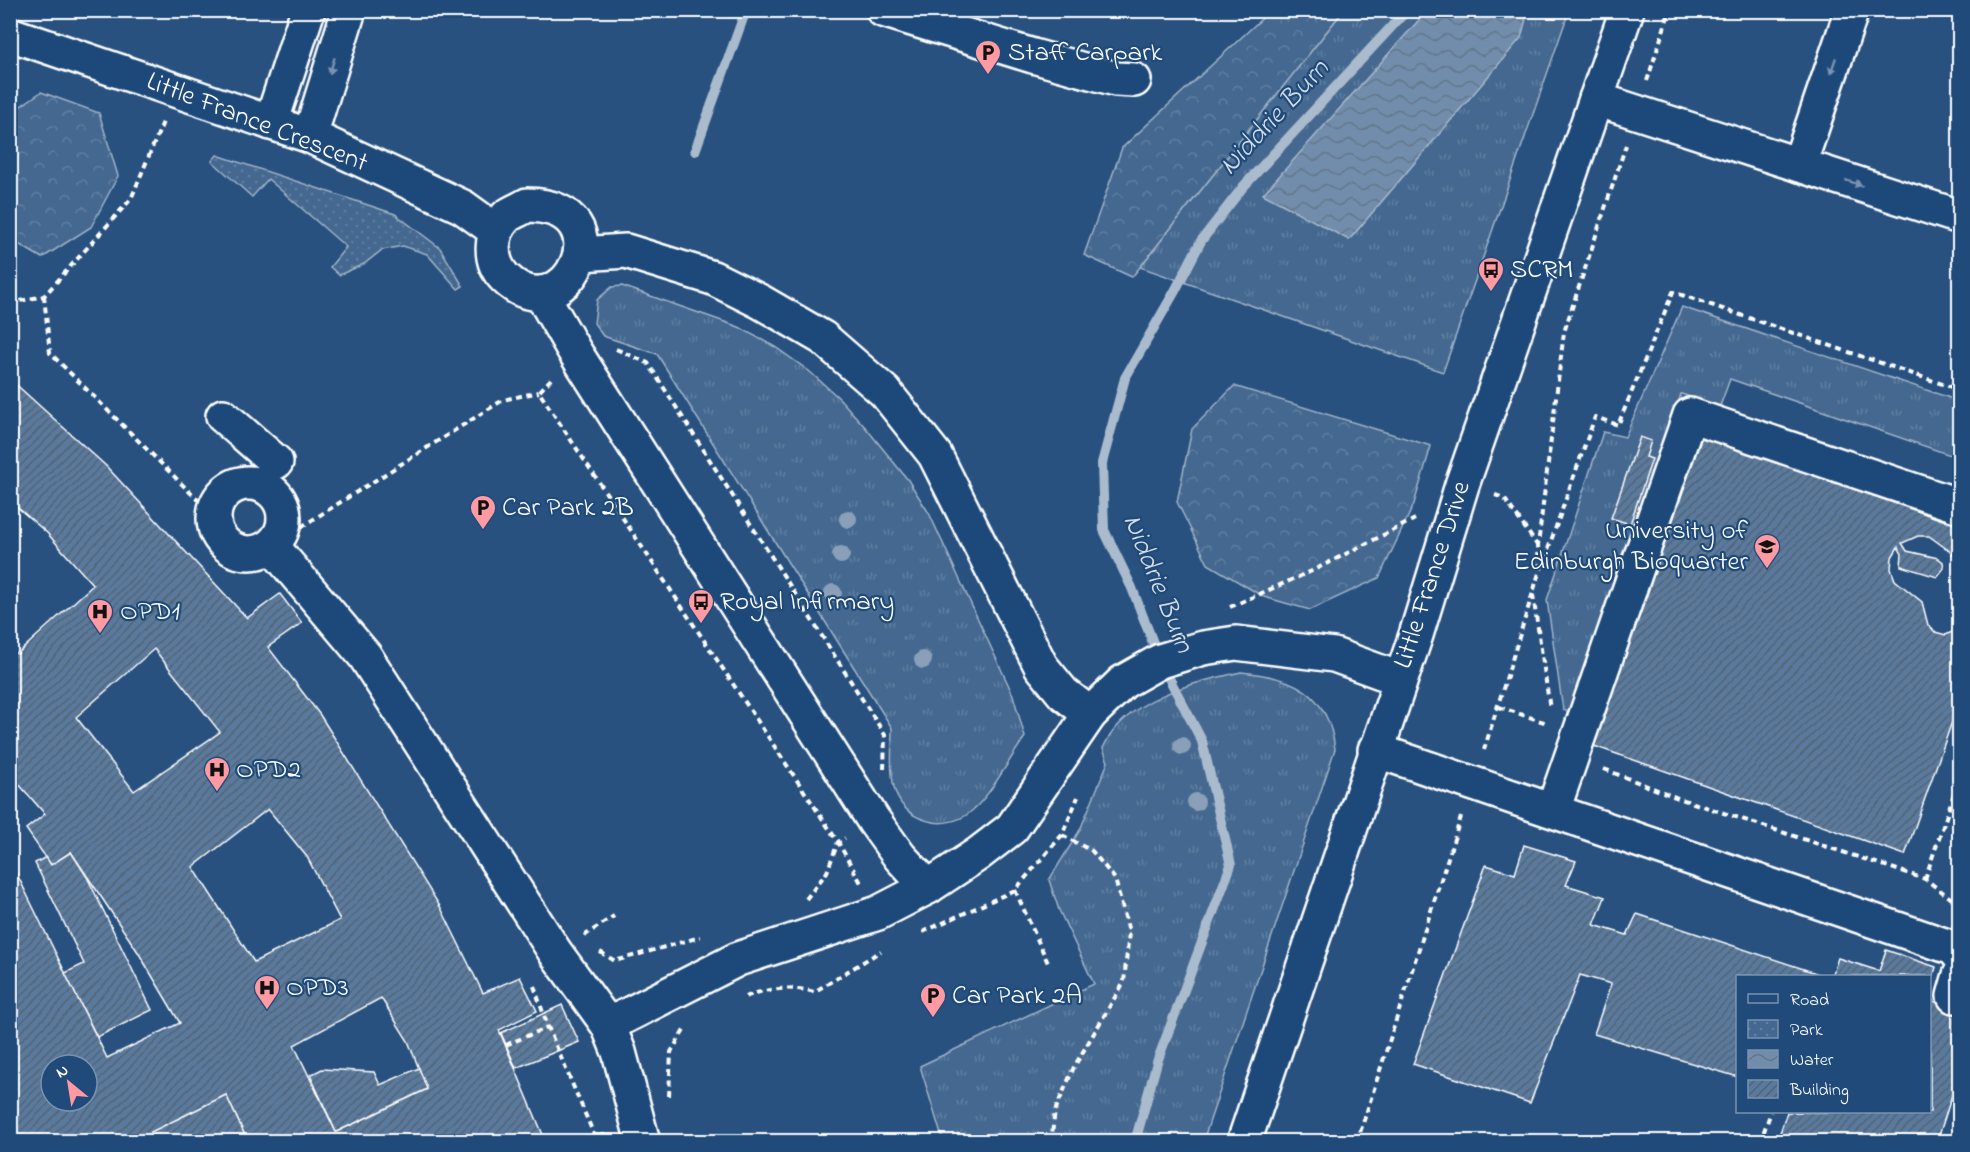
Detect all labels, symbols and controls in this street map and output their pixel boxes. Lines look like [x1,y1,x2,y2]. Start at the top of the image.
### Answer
place label: Staff Carpark [1008,34,1163,73]
parking icon: Staff Carpark [973,38,1003,76]
water label: Niddrie Burn [1210,50,1341,185]
one-way arrow [327,57,336,75]
one-way arrow [1827,57,1837,75]
street label: Little France Crescent [141,63,373,183]
one-way arrow [1845,179,1863,188]
place label: SCRM [1510,251,1573,290]
bus stop icon: SCRM [1476,255,1506,293]
street label: Little France Drive [1384,475,1482,674]
place label: Car Park 2B [502,489,634,528]
parking icon: Car Park 2B [468,493,498,531]
water label: Niddrie Burn [1111,509,1204,660]
place label: University of Edinburgh Bioquarter [1514,512,1749,582]
school or university icon: University of Edinburgh Bioquarter [1752,532,1782,570]
place label: Royal Infirmary [720,583,894,622]
bus stop icon: Royal Infirmary [686,587,716,625]
place label: OPD1 [120,593,180,632]
hospital icon: OPD1 [85,597,115,635]
place label: OPD2 [236,751,301,790]
hospital icon: OPD2 [202,755,232,793]
place label: OPD3 [286,969,349,1008]
hospital icon: OPD3 [252,973,282,1011]
legend [1736,975,1931,1113]
place label: Car Park 2A [952,977,1082,1016]
parking icon: Car Park 2A [918,981,948,1019]
text: Road [1790,988,1829,1014]
text: Park [1790,1018,1823,1044]
text: Water [1790,1048,1834,1074]
north arrow [39,1053,99,1113]
text: N [52,1059,73,1085]
text: Building [1789,1078,1849,1105]

